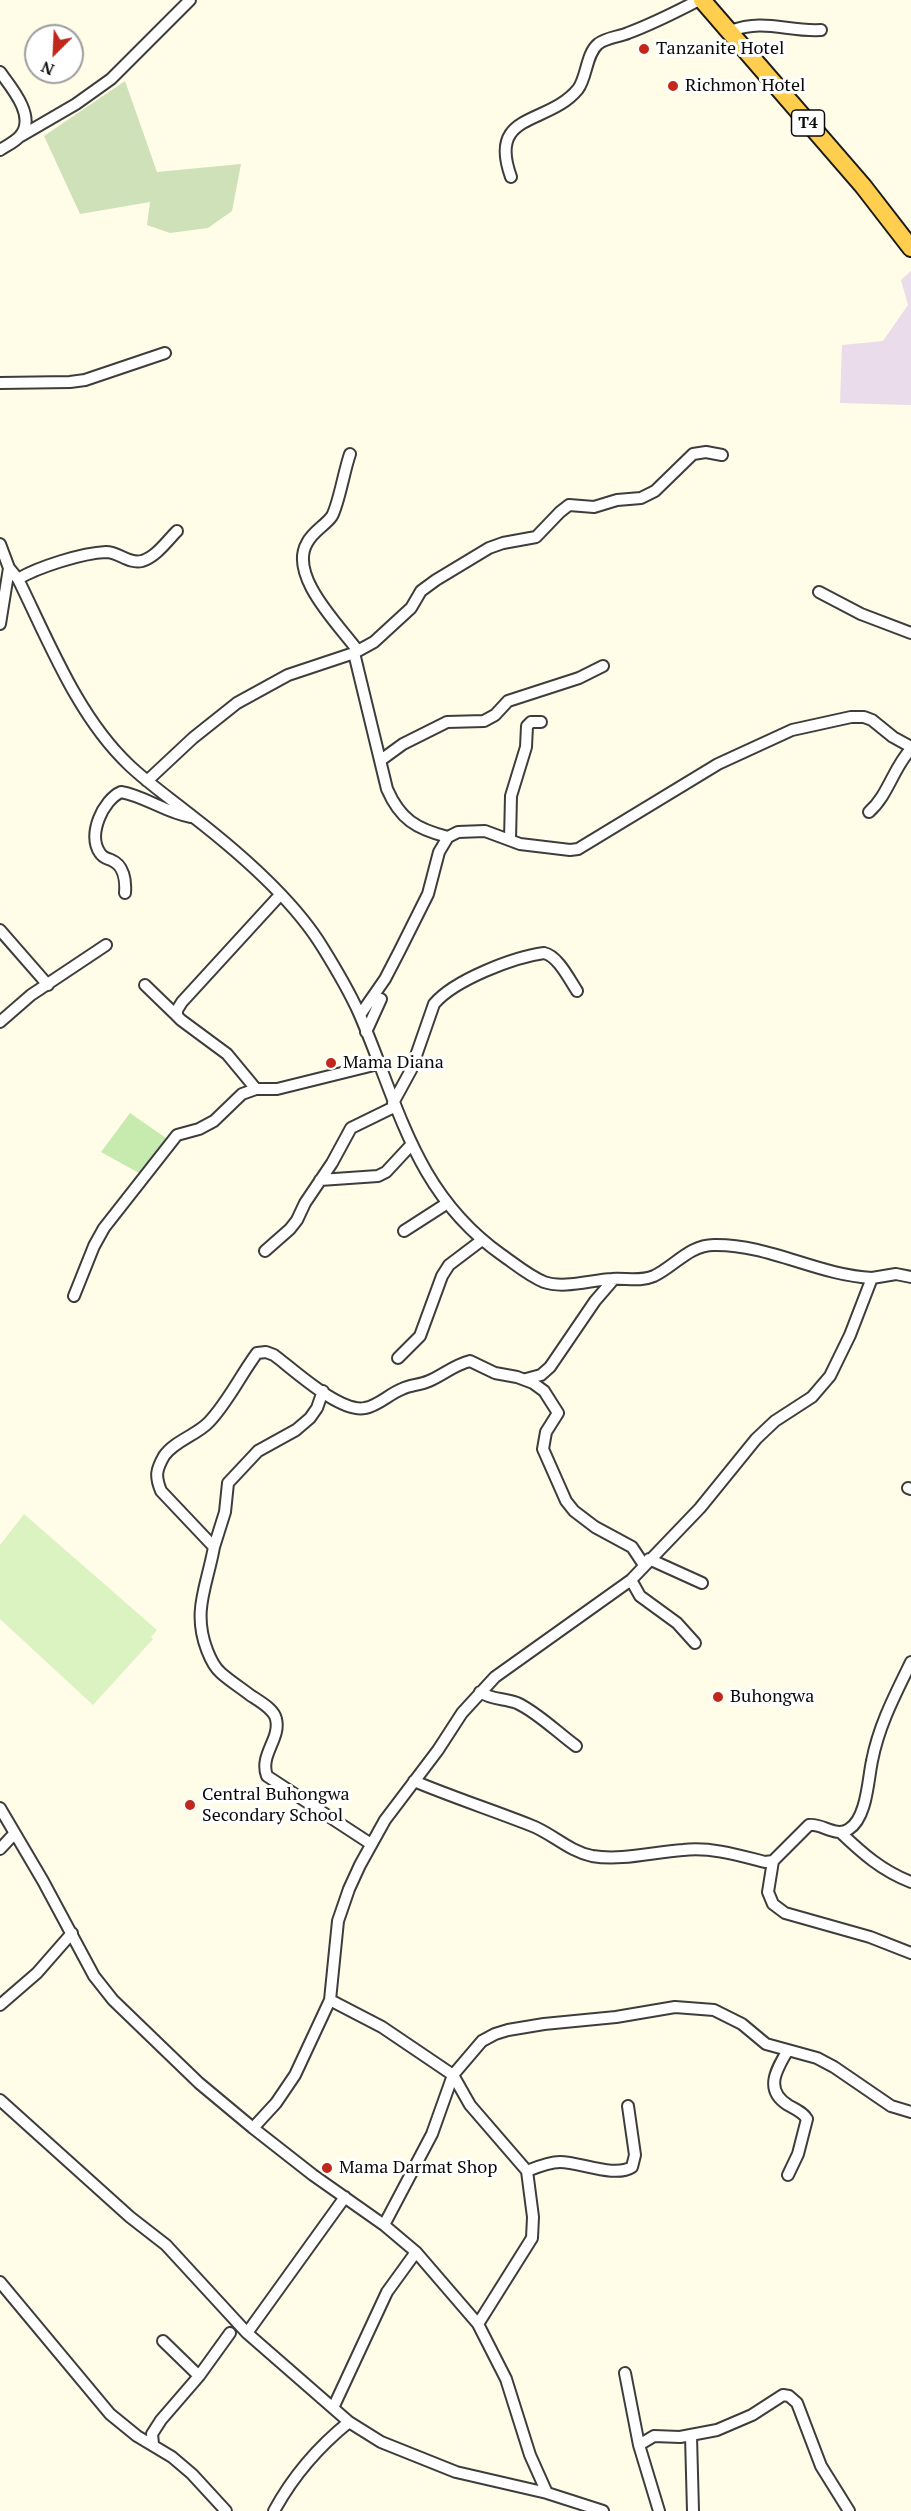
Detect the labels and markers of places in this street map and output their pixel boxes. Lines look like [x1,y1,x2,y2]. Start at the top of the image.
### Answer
place label: Tanzanite Hotel [656,38,784,60]
marker: Tanzanite Hotel [637,42,651,56]
place label: Richmon Hotel [685,75,805,97]
marker: Richmon Hotel [666,79,680,93]
place label: Mama Diana [343,1052,444,1074]
marker: Mama Diana [324,1056,338,1070]
place label: Buhongwa [730,1686,814,1708]
marker: Buhongwa [711,1690,725,1704]
place label: Central Buhongwa Secondary School [202,1784,350,1826]
marker: Central Buhongwa Secondary School [183,1798,197,1812]
place label: Mama Darmat Shop [339,2157,497,2179]
marker: Mama Darmat Shop [320,2161,334,2175]

